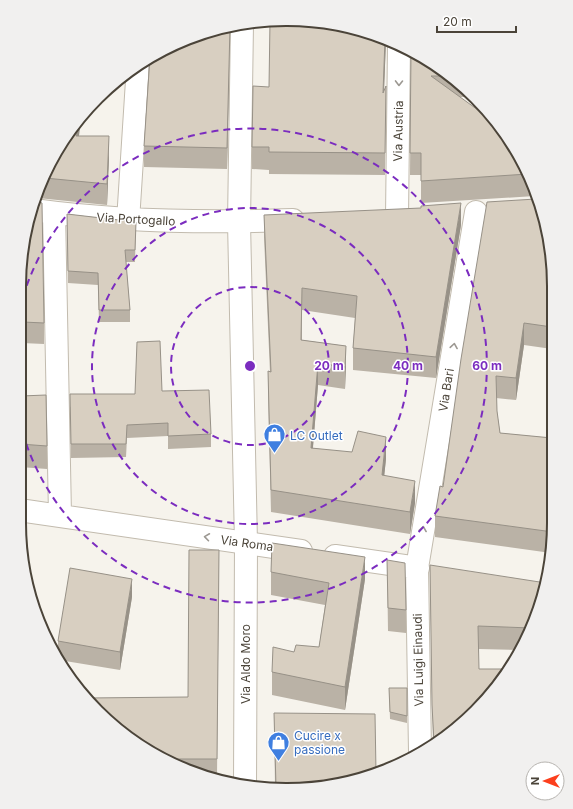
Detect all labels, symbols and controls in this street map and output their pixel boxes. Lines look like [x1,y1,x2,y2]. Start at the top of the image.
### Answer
scale bar [437,8,516,34]
text: 20 m [443,14,472,29]
one-way arrow [394,80,403,86]
street label: Via Austria [390,100,406,162]
street label: Via Portogallo [96,209,176,229]
one-way arrow [449,343,458,349]
text: 20 m [314,358,344,373]
text: 40 m [393,358,423,373]
text: 60 m [472,358,502,373]
centre of rings [243,359,257,373]
street label: Via Bari [435,367,457,413]
shop icon: LC Outlet [262,422,288,455]
place label: LC Outlet [290,428,343,443]
one-way arrow [419,526,427,532]
street label: Via Roma [220,532,274,554]
one-way arrow [204,533,210,542]
street label: Via Luigi Einaudi [410,613,426,707]
street label: Via Aldo Moro [238,624,253,704]
place label: Cucire x passione [294,728,345,757]
shop icon: Cucire x passione [266,729,292,762]
north arrow [525,761,565,801]
text: N [528,777,542,785]

